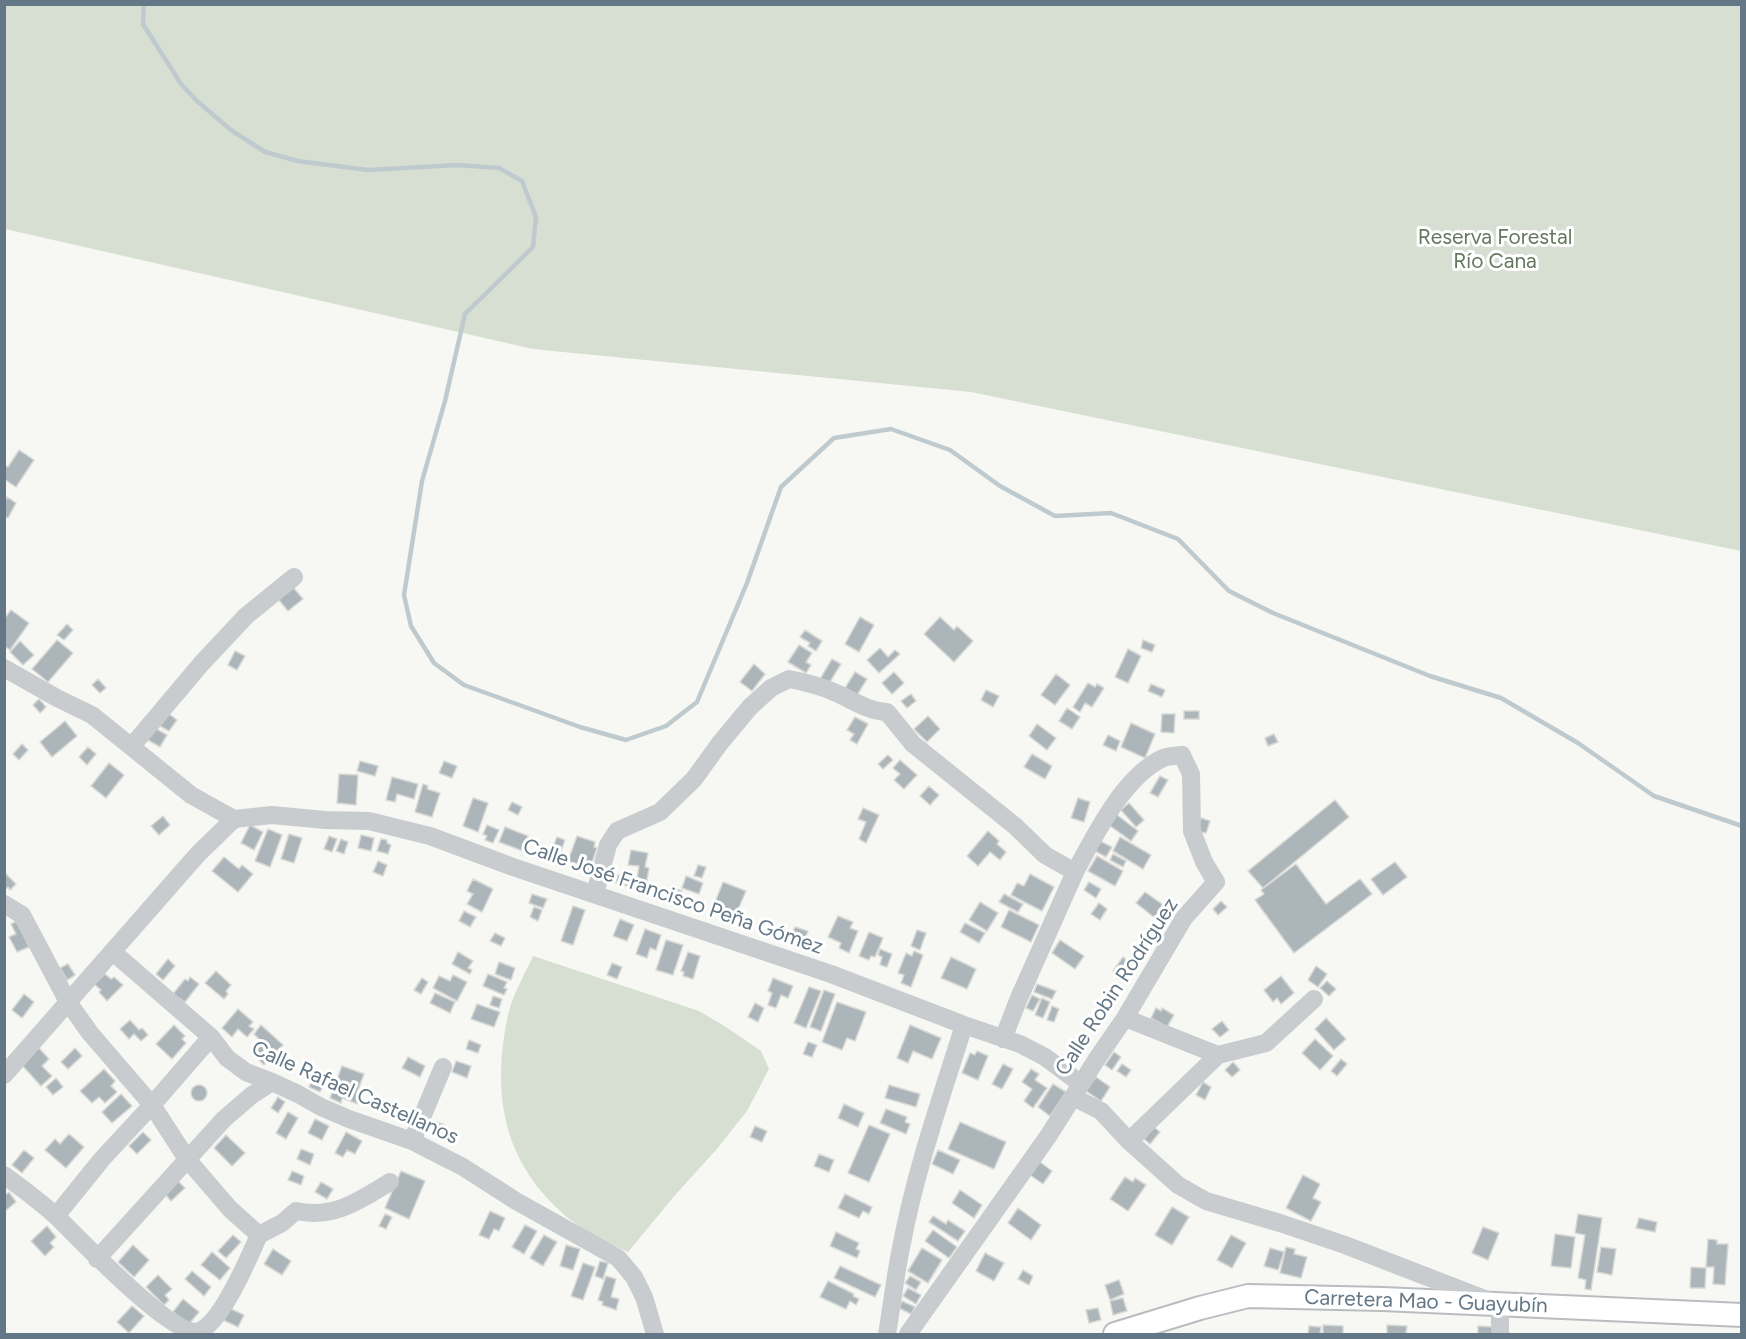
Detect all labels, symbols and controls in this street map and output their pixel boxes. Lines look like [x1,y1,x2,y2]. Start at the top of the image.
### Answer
park label: Reserva Forestal Río Cana [1418,225,1572,275]
street label: Calle José Francisco Peña Gómez [520,834,826,960]
street label: Calle Robin Rodríguez [1050,894,1184,1080]
street label: Calle Rafael Castellanos [248,1036,462,1150]
street label: Carretera Mao - Guayubín [1304,1285,1548,1319]

